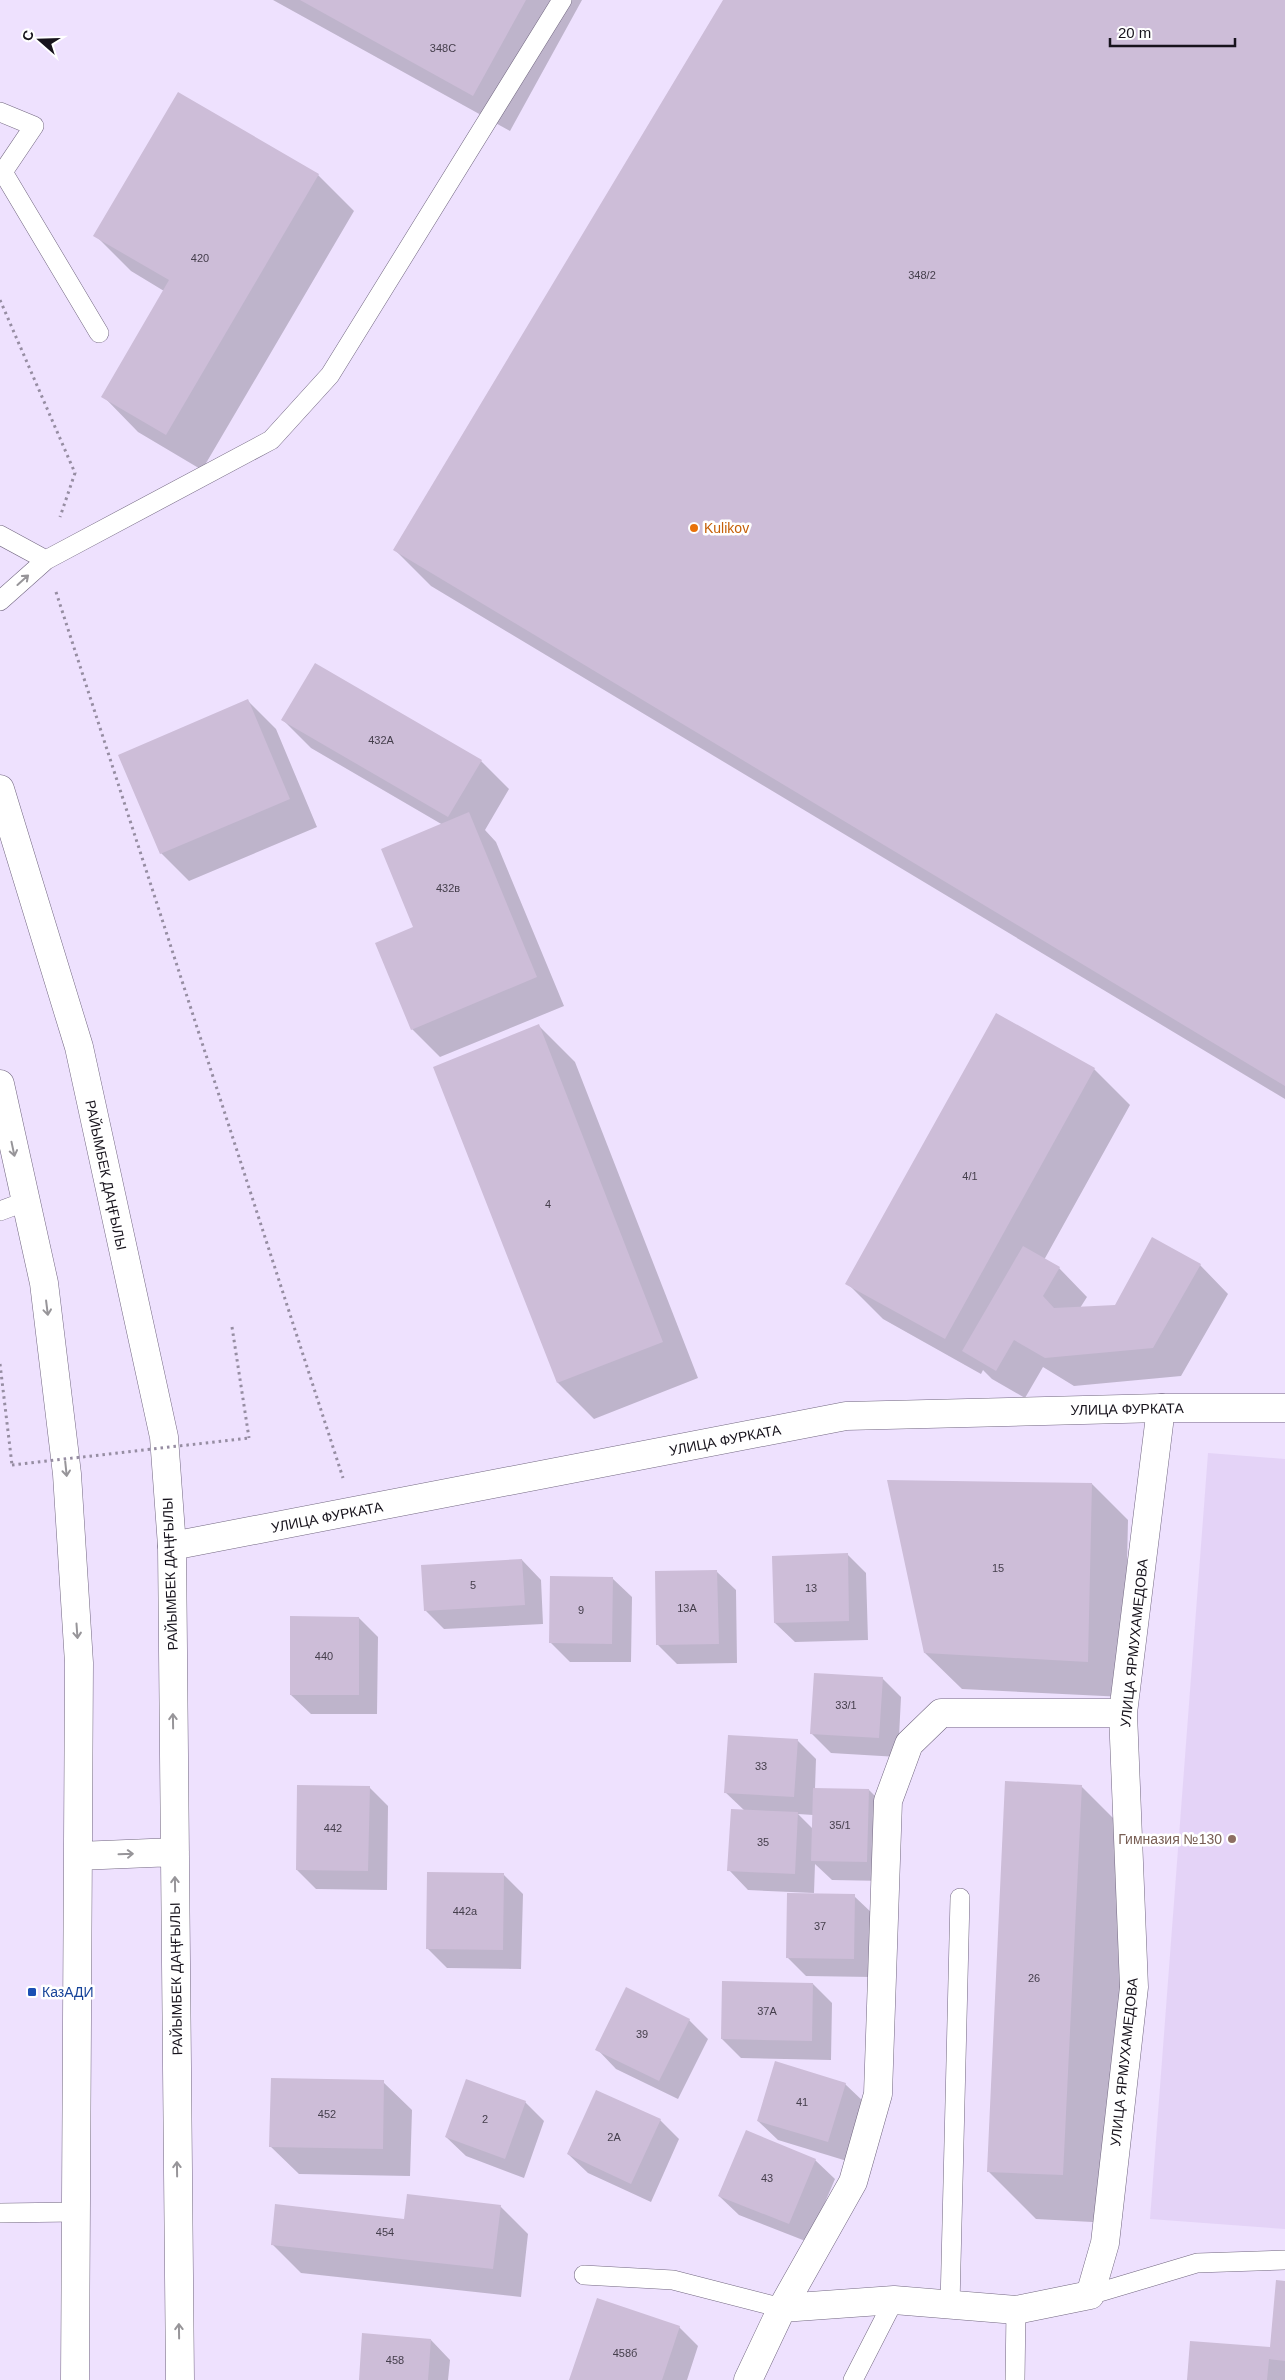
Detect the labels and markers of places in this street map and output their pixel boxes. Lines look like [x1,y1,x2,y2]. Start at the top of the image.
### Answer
place label: Kulikov [704,520,749,536]
marker: Kulikov [688,522,700,534]
place label: Гимназия №130 [1118,1831,1222,1847]
marker: Гимназия №130 [1226,1833,1238,1845]
place label: КазАДИ [42,1984,94,2000]
marker: КазАДИ [26,1986,38,1998]

